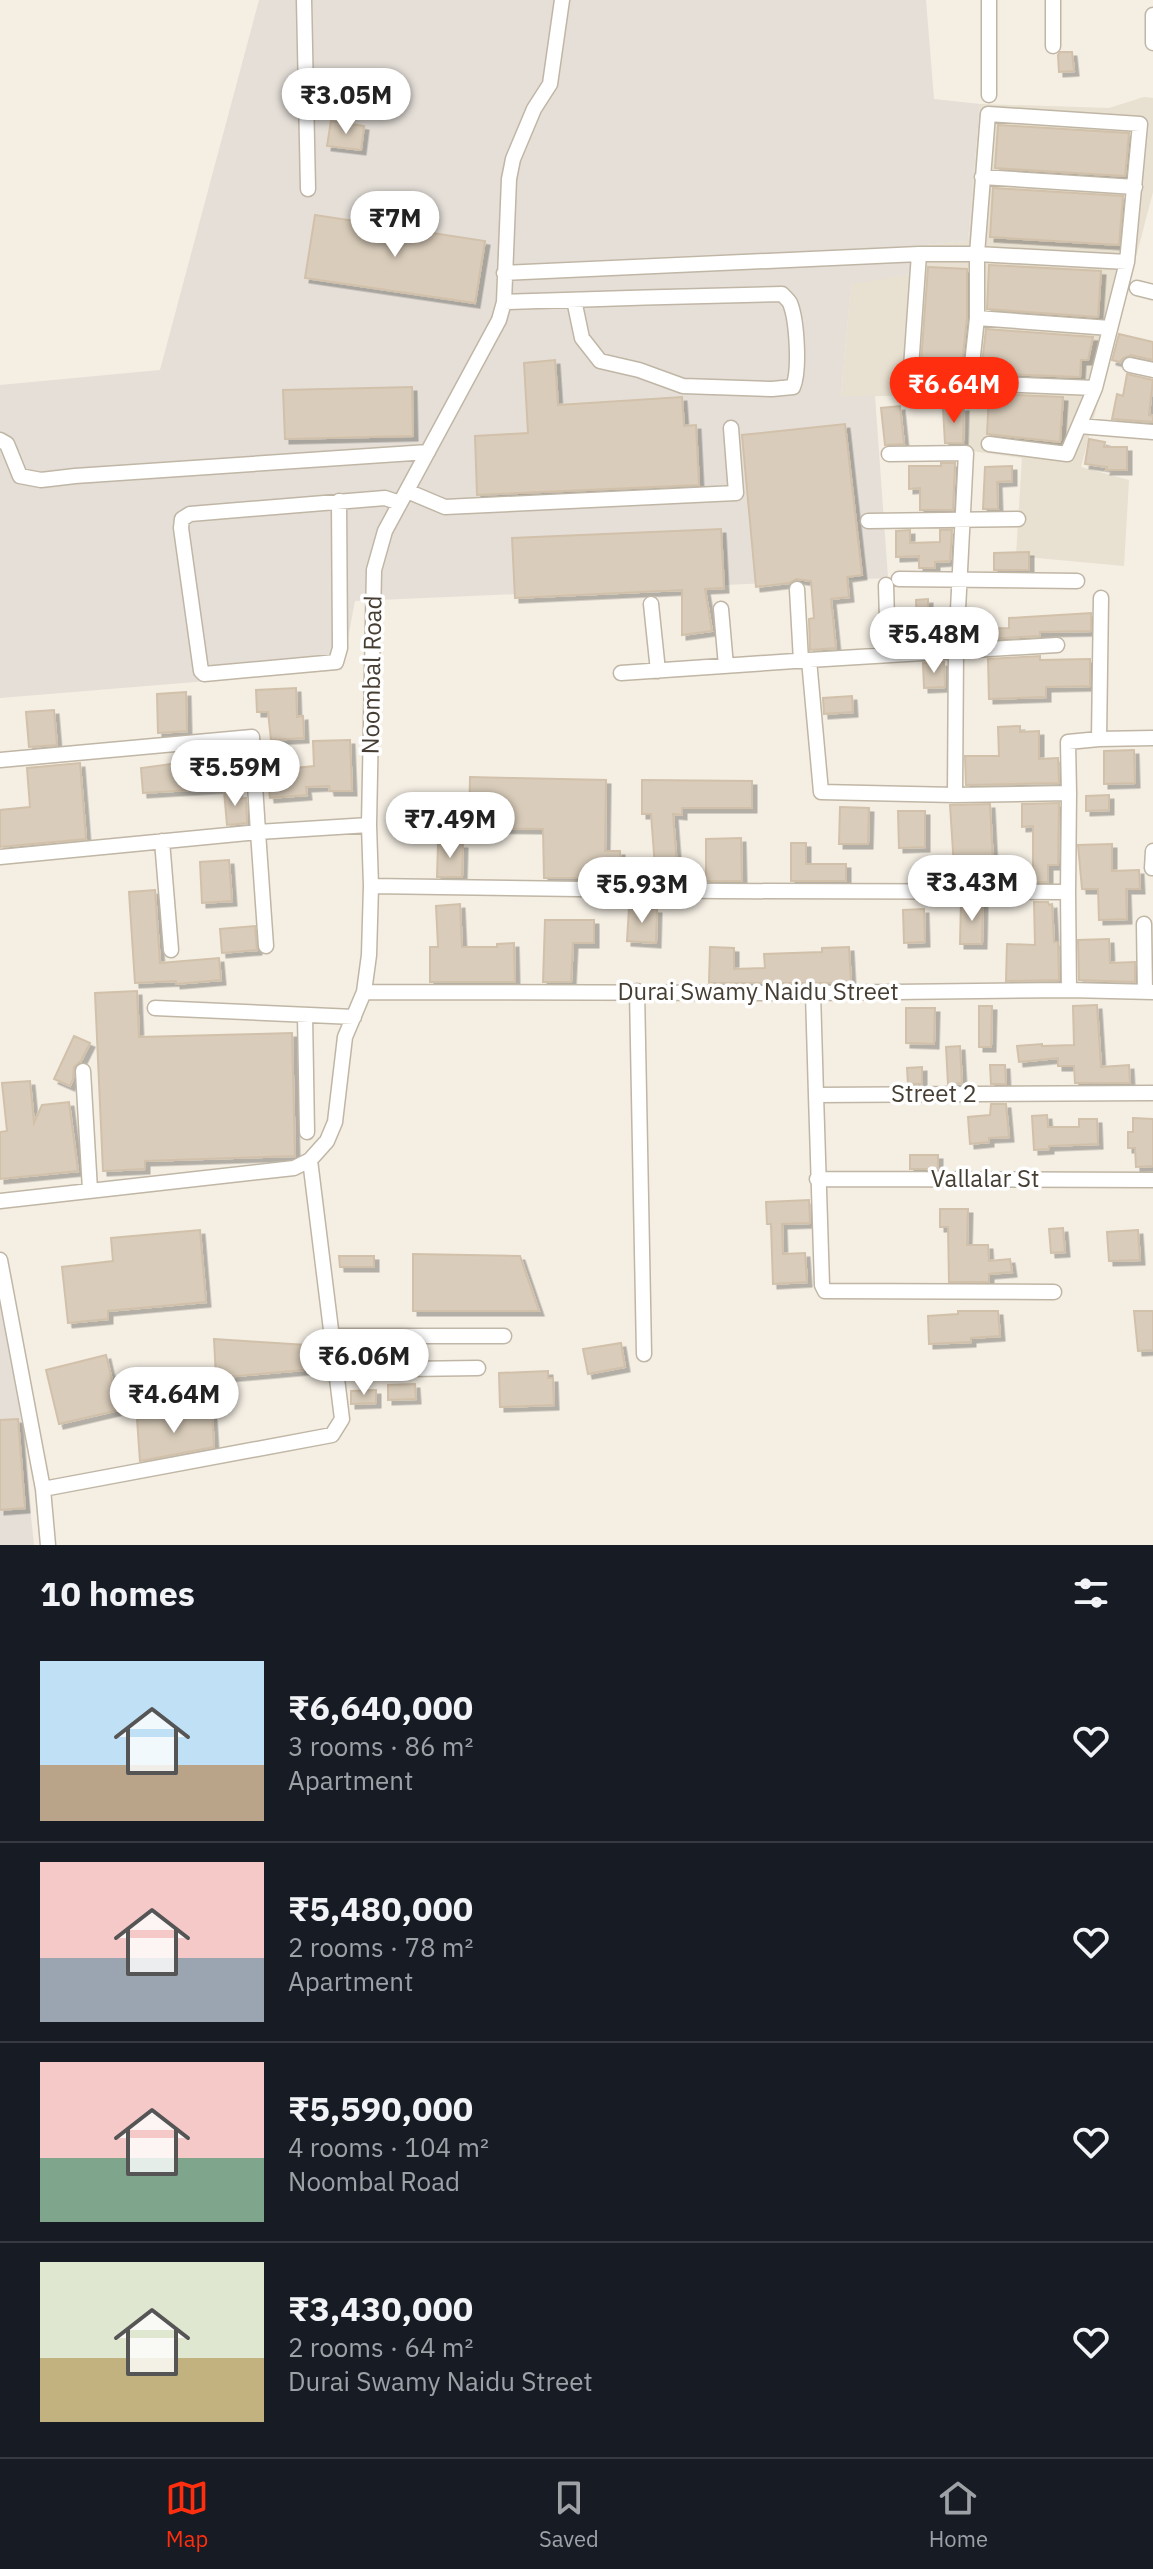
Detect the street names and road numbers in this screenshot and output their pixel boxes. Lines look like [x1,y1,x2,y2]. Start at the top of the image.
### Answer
street label: Noombal Road [354,595,388,755]
street label: Durai Swamy Naidu Street [617,975,899,1007]
street label: Street 2 [891,1077,977,1109]
street label: Vallalar St [931,1162,1039,1194]

